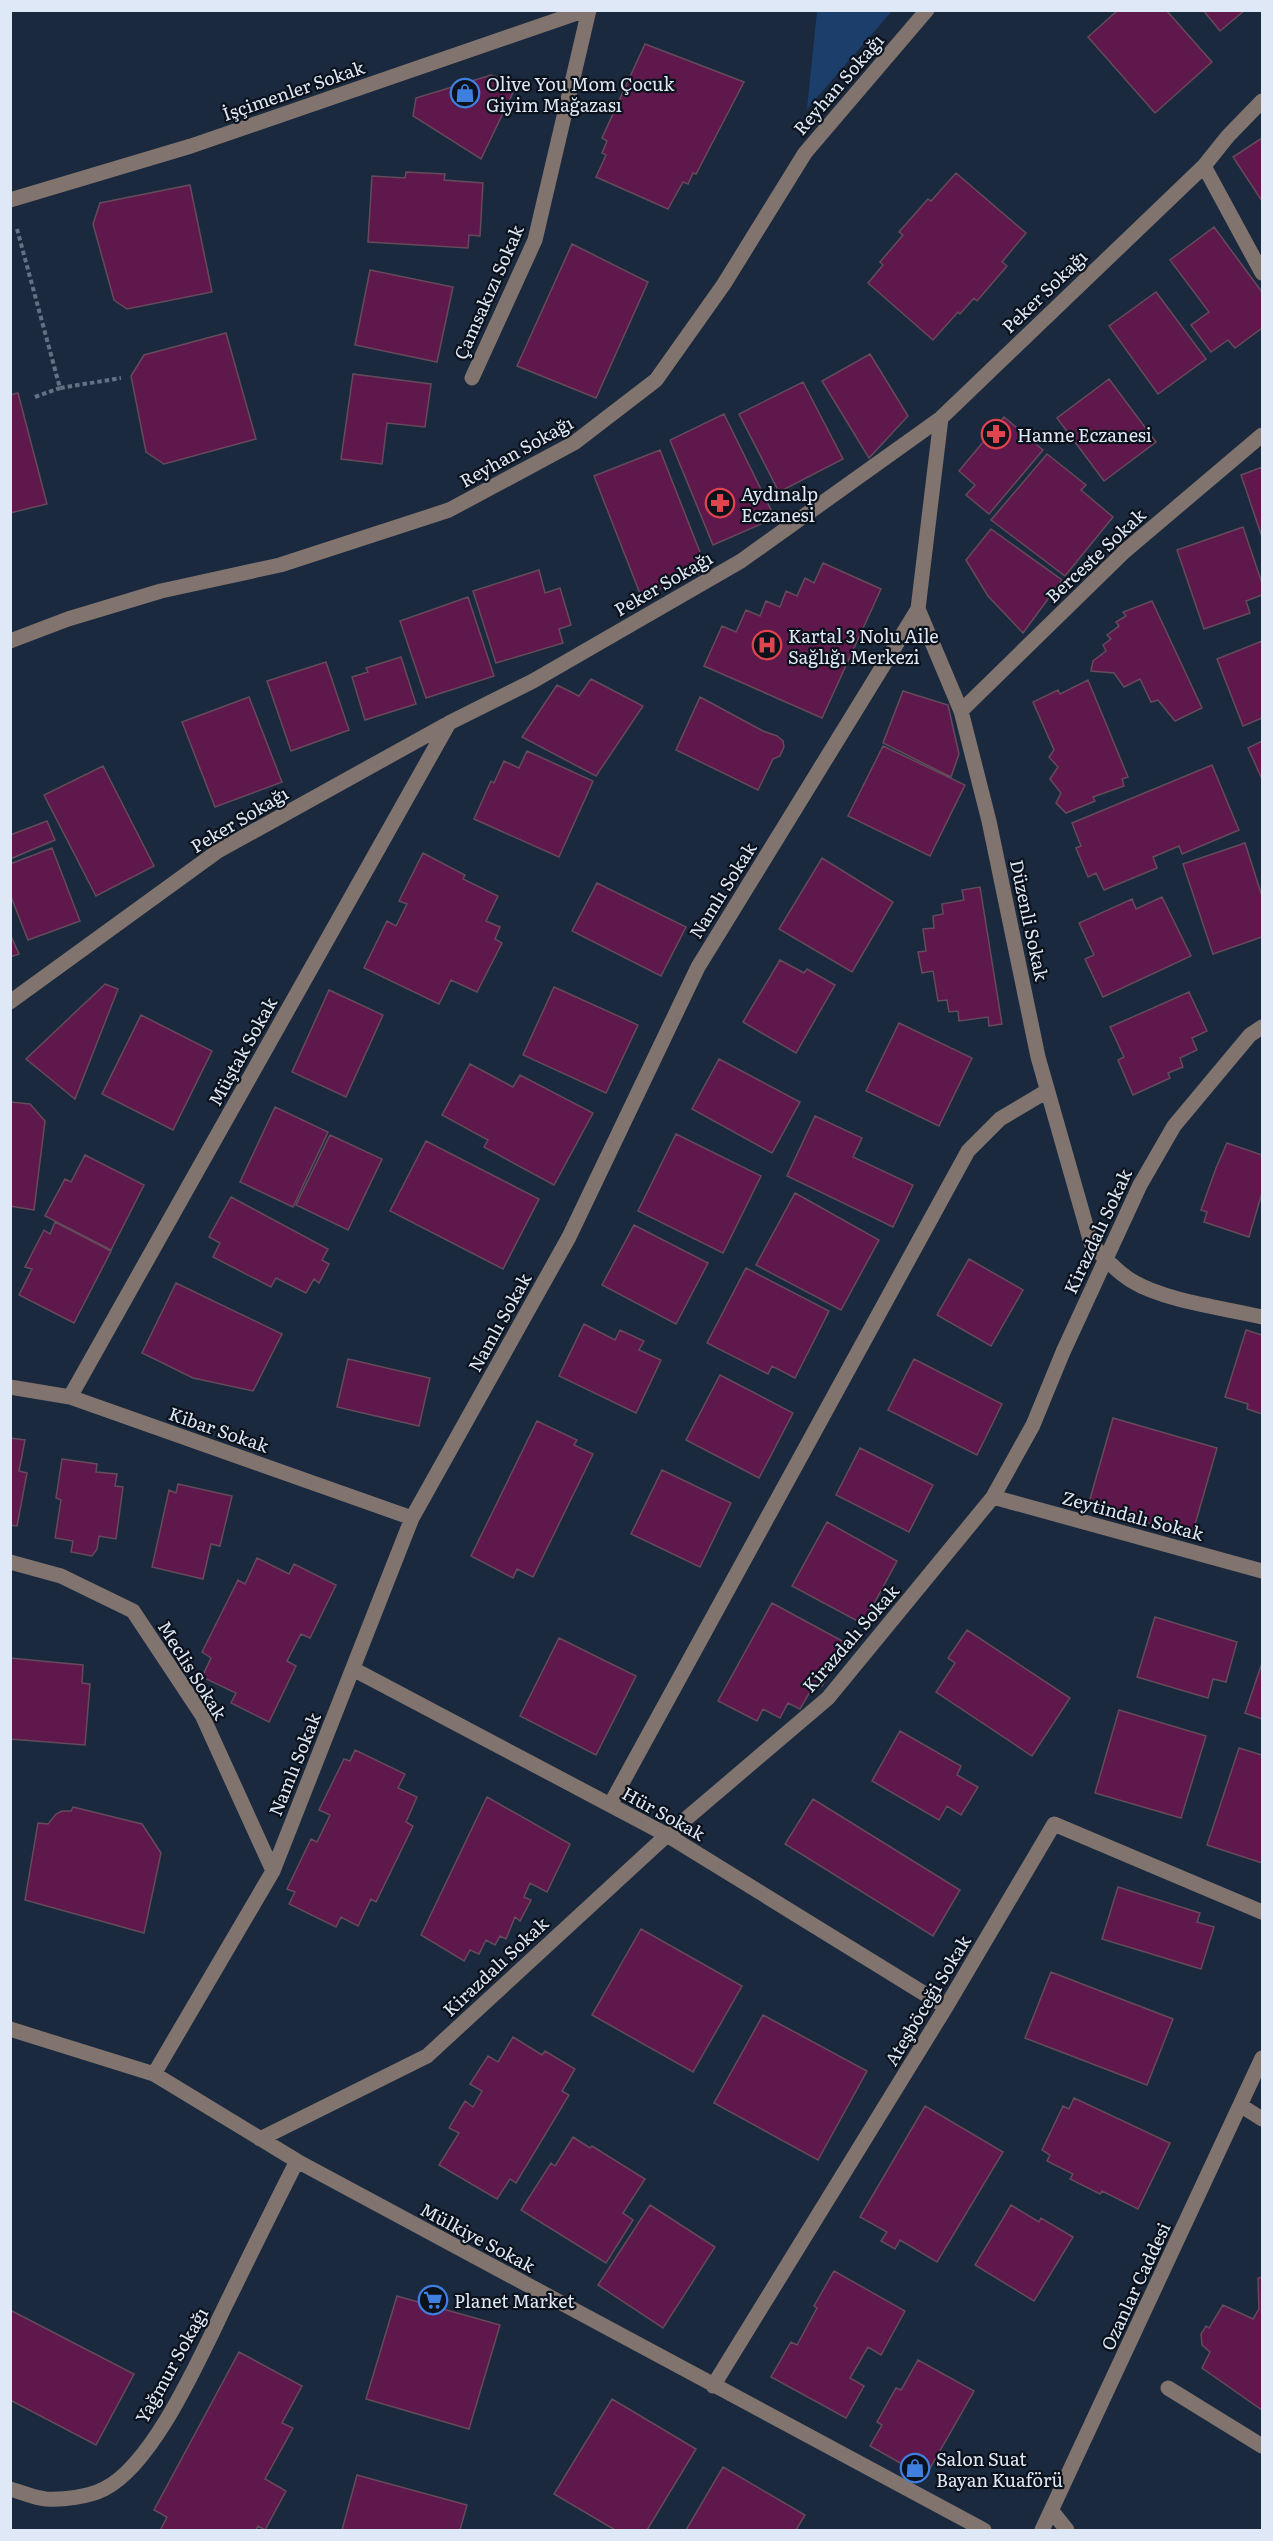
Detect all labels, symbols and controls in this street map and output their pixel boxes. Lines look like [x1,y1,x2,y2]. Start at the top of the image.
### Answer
street label: Reyhan Sokağı [786,28,890,140]
street label: İşçimenler Sokak [218,53,369,127]
place label: Olive You Mom Çocuk Giyim Mağazası [486,70,675,118]
shop icon: Olive You Mom Çocuk Giyim Mağazası [449,77,481,109]
street label: Çamsakızı Sokak [446,219,530,364]
street label: Peker Sokağı [995,243,1093,339]
street label: Reyhan Sokağı [454,409,578,493]
pharmacy icon: Hanne Eczanesi [980,418,1012,450]
place label: Hanne Eczanesi [1017,421,1152,448]
place label: Aydınalp Eczanesi [741,480,818,528]
pharmacy icon: Aydınalp Eczanesi [704,487,736,519]
street label: Berceste Sokak [1039,501,1152,609]
street label: Peker Sokağı [609,544,717,622]
place label: Kartal 3 Nolu Aile Sağlığı Merkezi [788,622,939,670]
hospital icon: Kartal 3 Nolu Aile Sağlığı Merkezi [751,629,783,661]
street label: Peker Sokağı [185,779,293,859]
street label: Namlı Sokak [682,836,763,944]
street label: Düzenli Sokak [1004,857,1056,984]
street label: Müştak Sokak [201,991,284,1110]
street label: Kirazdalı Sokak [1056,1163,1138,1298]
street label: Namlı Sokak [461,1267,538,1376]
street label: Kibar Sokak [165,1399,274,1459]
street label: Zeytindalı Sokak [1059,1483,1208,1547]
street label: Kirazdalı Sokak [795,1577,905,1698]
street label: Meclis Sokak [152,1615,235,1726]
street label: Namlı Sokak [261,1707,327,1820]
street label: Hür Sokak [618,1779,711,1847]
street label: Kirazdalı Sokak [436,1909,554,2022]
street label: Ateşböceği Sokak [877,1929,977,2071]
street label: Mülkiye Sokak [416,2195,541,2279]
street label: Ozanlar Caddesi [1094,2218,1176,2354]
supermarket icon: Planet Market [417,2284,449,2316]
place label: Planet Market [454,2287,575,2314]
street label: Yağmur Sokağı [128,2302,214,2428]
place label: Salon Suat Bayan Kuaförü [936,2445,1063,2493]
shop icon: Salon Suat Bayan Kuaförü [899,2452,931,2484]

